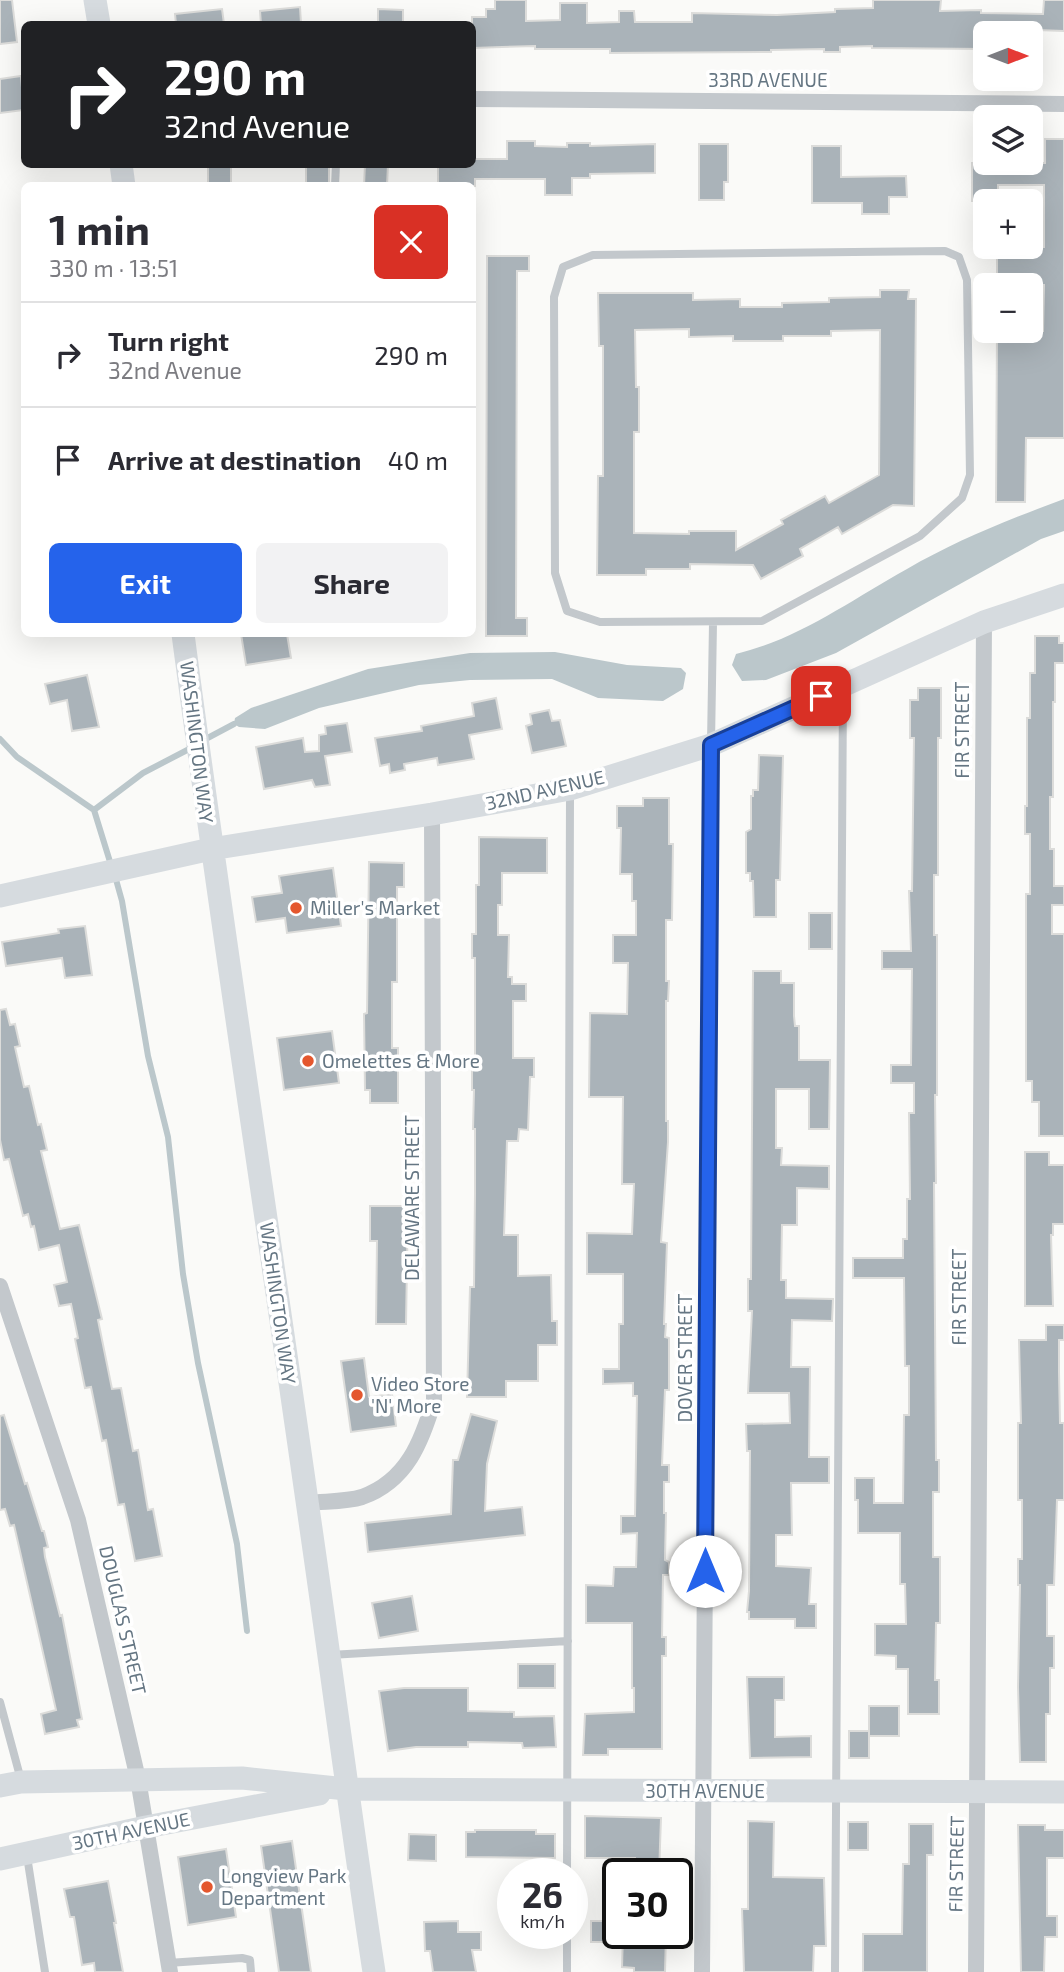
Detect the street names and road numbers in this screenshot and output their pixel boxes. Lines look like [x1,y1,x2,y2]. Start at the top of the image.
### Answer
street label: 33RD AVENUE [708,68,828,91]
street label: WASHINGTON WAY [176,660,219,824]
street label: FIR STREET [950,682,973,778]
street label: 32ND AVENUE [483,765,606,814]
street label: DELAWARE STREET [400,1115,423,1281]
street label: WASHINGTON WAY [256,1221,301,1385]
street label: FIR STREET [947,1249,970,1345]
street label: DOVER STREET [673,1293,696,1423]
street label: DOUGLAS STREET [95,1543,152,1697]
street label: 30TH AVENUE [645,1779,765,1802]
street label: 30TH AVENUE [70,1807,192,1854]
street label: FIR STREET [943,1815,968,1913]

